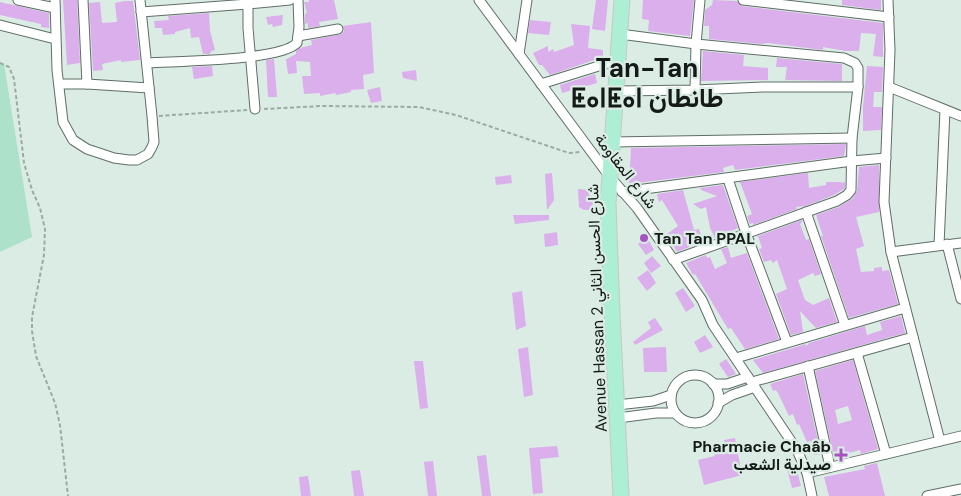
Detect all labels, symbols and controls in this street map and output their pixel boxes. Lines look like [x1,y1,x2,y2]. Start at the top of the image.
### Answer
district label: Tan-Tan ⵟⴰⵏⵟⴰⵏ طانطان [571,51,723,115]
street label: شارع المقاومة [589,129,662,214]
street label: Avenue Hassan 2 شارع الحسن الثاني [582,183,615,433]
place label: Tan Tan PPAL [654,228,755,249]
marker: Tan Tan PPAL [638,232,650,244]
place label: Pharmacie Chaâb صيدلية الشعب [693,436,831,475]
marker: Pharmacie Chaâb صيدلية الشعب [835,449,847,461]

